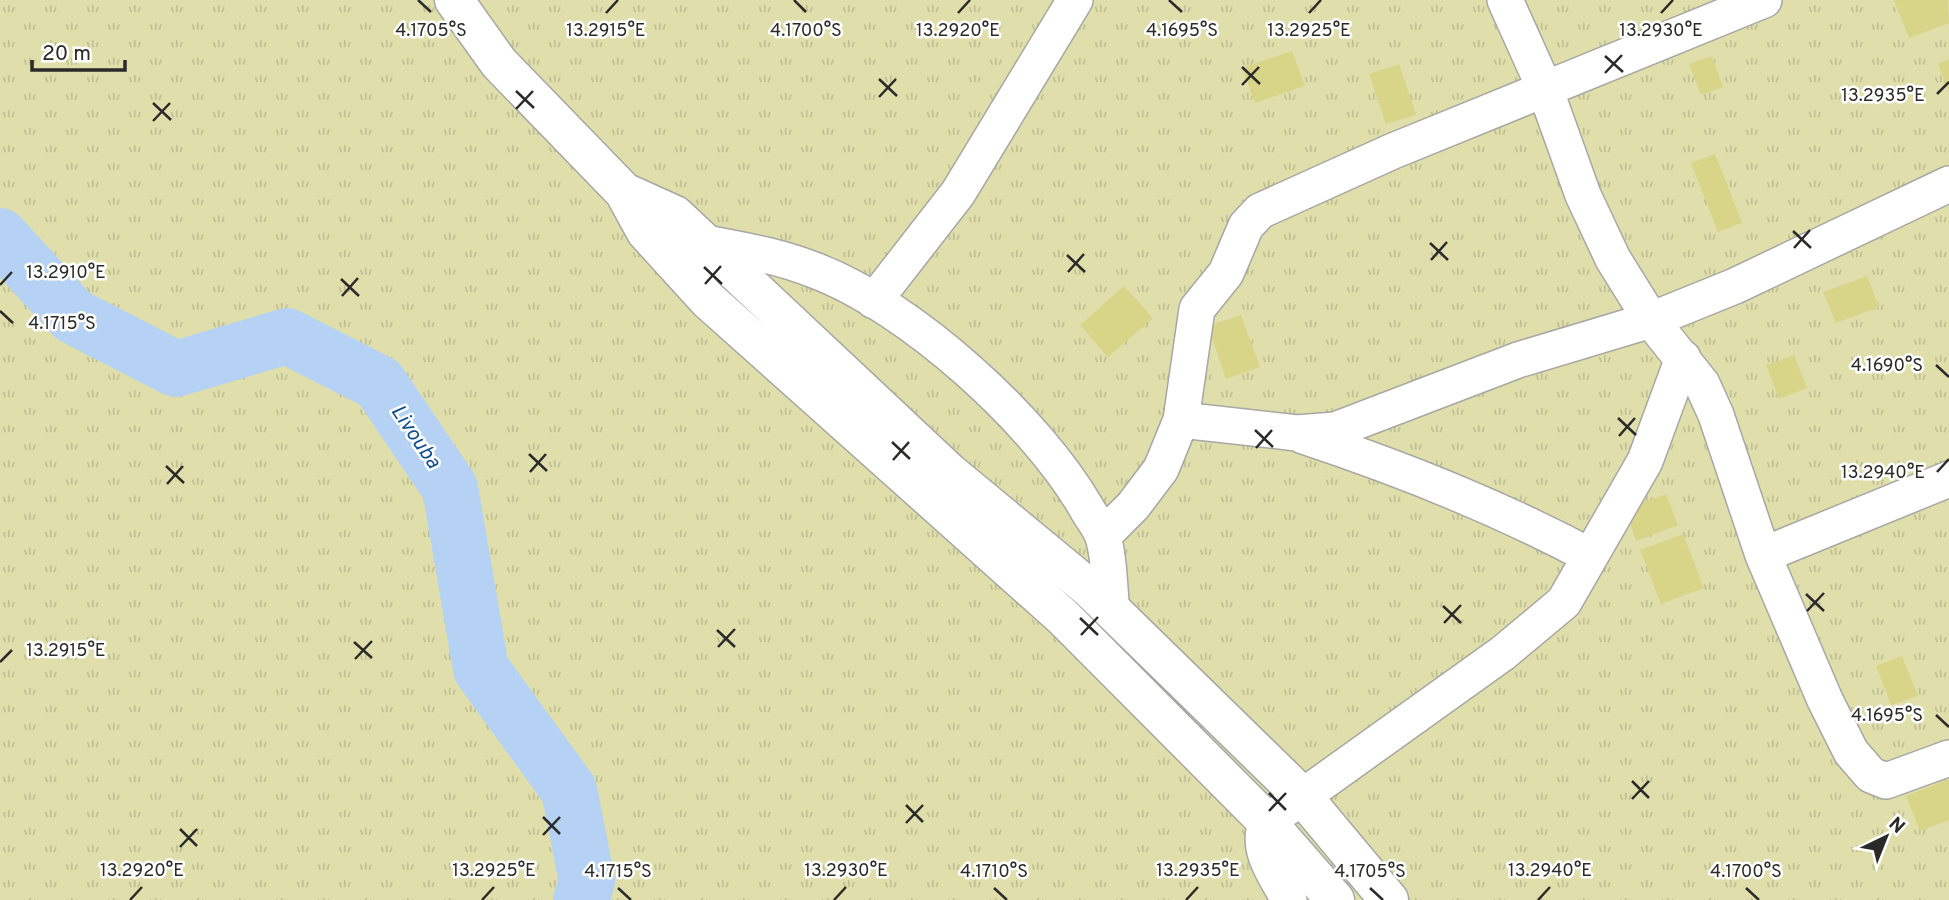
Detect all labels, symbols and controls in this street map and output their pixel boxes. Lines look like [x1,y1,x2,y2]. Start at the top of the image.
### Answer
text: 4.1705°S [395,20,467,43]
text: 13.2915°E [566,20,646,43]
text: 4.1700°S [770,20,842,43]
text: 13.2920°E [916,20,1000,43]
text: 4.1695°S [1146,20,1218,43]
text: 13.2925°E [1267,20,1351,43]
text: 13.2930°E [1619,20,1703,43]
scale bar [32,28,124,72]
text: 20 m [42,41,91,68]
text: 13.2935°E [1841,85,1925,108]
text: 13.2910°E [26,262,106,285]
text: 4.1715°S [28,313,96,336]
text: 4.1690°S [1851,355,1923,378]
water label: Livouba [384,400,446,474]
text: 13.2940°E [1841,462,1925,485]
text: 13.2915°E [26,640,106,663]
text: 4.1695°S [1851,705,1923,728]
north arrow [1851,802,1921,872]
text: N [1883,813,1909,839]
text: 13.2920°E [100,860,184,883]
text: 13.2925°E [452,860,536,883]
text: 13.2930°E [804,860,888,883]
text: 13.2935°E [1156,860,1240,883]
text: 13.2940°E [1508,860,1592,883]
text: 4.1715°S [584,861,652,884]
text: 4.1710°S [960,861,1028,884]
text: 4.1705°S [1334,861,1406,884]
text: 4.1700°S [1710,861,1782,884]

